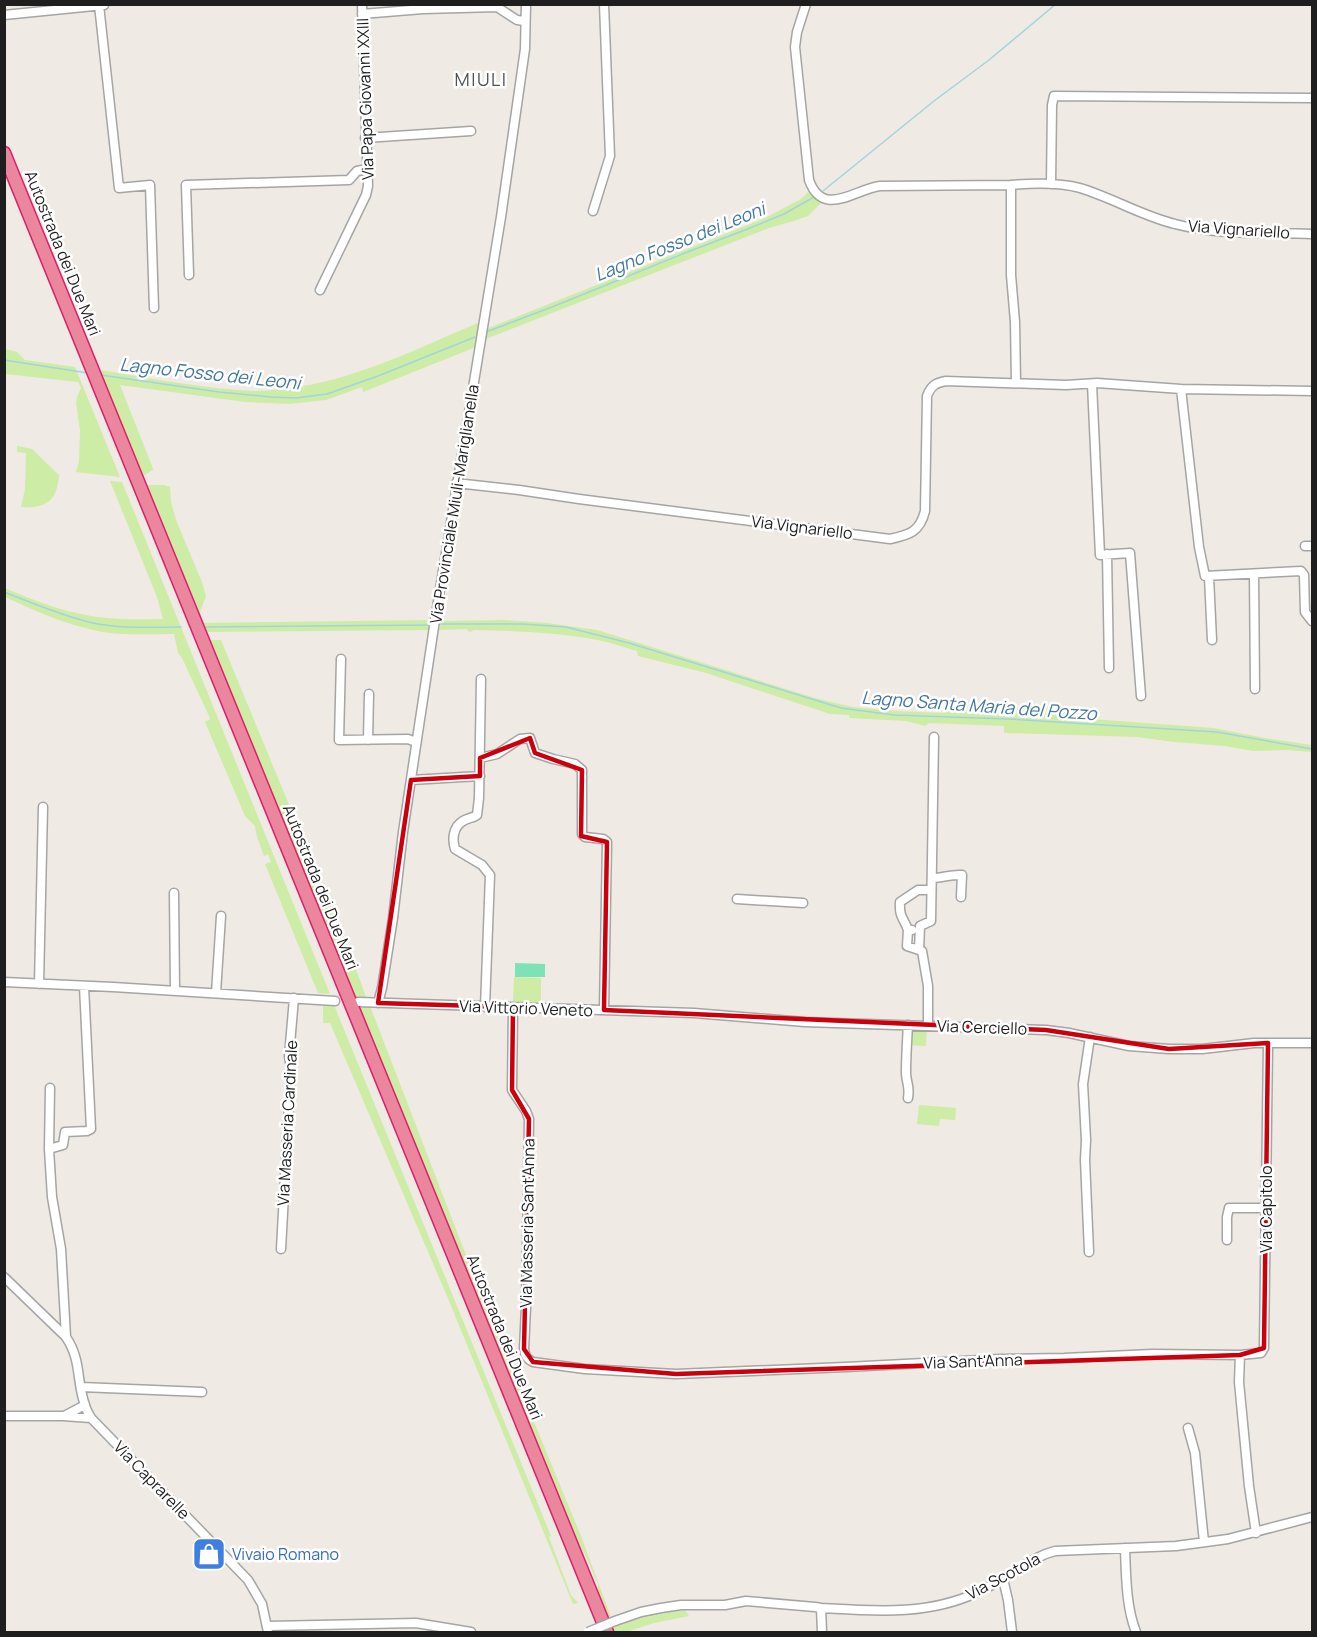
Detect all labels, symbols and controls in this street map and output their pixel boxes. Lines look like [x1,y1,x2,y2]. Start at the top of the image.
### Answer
street label: Via Papa Giovanni XXIII [351,18,379,180]
district label: MIULI [455,67,507,91]
street label: Autostrada dei Due Mari [20,167,106,339]
water label: Lagno Fosso dei Leoni [591,195,771,286]
street label: Via Vignariello [1187,214,1291,244]
water label: Lagno Fosso dei Leoni [119,352,304,395]
street label: Via Provinciale Miuli-Mariglianella [424,383,484,625]
street label: Via Vignariello [750,510,854,544]
water label: Lagno Santa Maria del Pozzo [861,685,1099,725]
street label: Autostrada dei Due Mari [278,801,364,973]
street label: Via Vittorio Veneto [459,995,593,1021]
street label: Via Cerciello [937,1014,1027,1040]
street label: Via Masseria Cardinale [272,1040,302,1206]
street label: Via Masseria Sant'Anna [515,1138,539,1308]
street label: Via Capitolo [1255,1165,1277,1253]
street label: Autostrada dei Due Mari [462,1251,548,1423]
street label: Via Sant'Anna [923,1348,1023,1374]
street label: Via Caprarelle [109,1436,195,1524]
shop icon: Vivaio Romano [191,1536,227,1572]
place label: Vivaio Romano [232,1543,339,1565]
street label: Via Scotola [962,1547,1044,1605]

